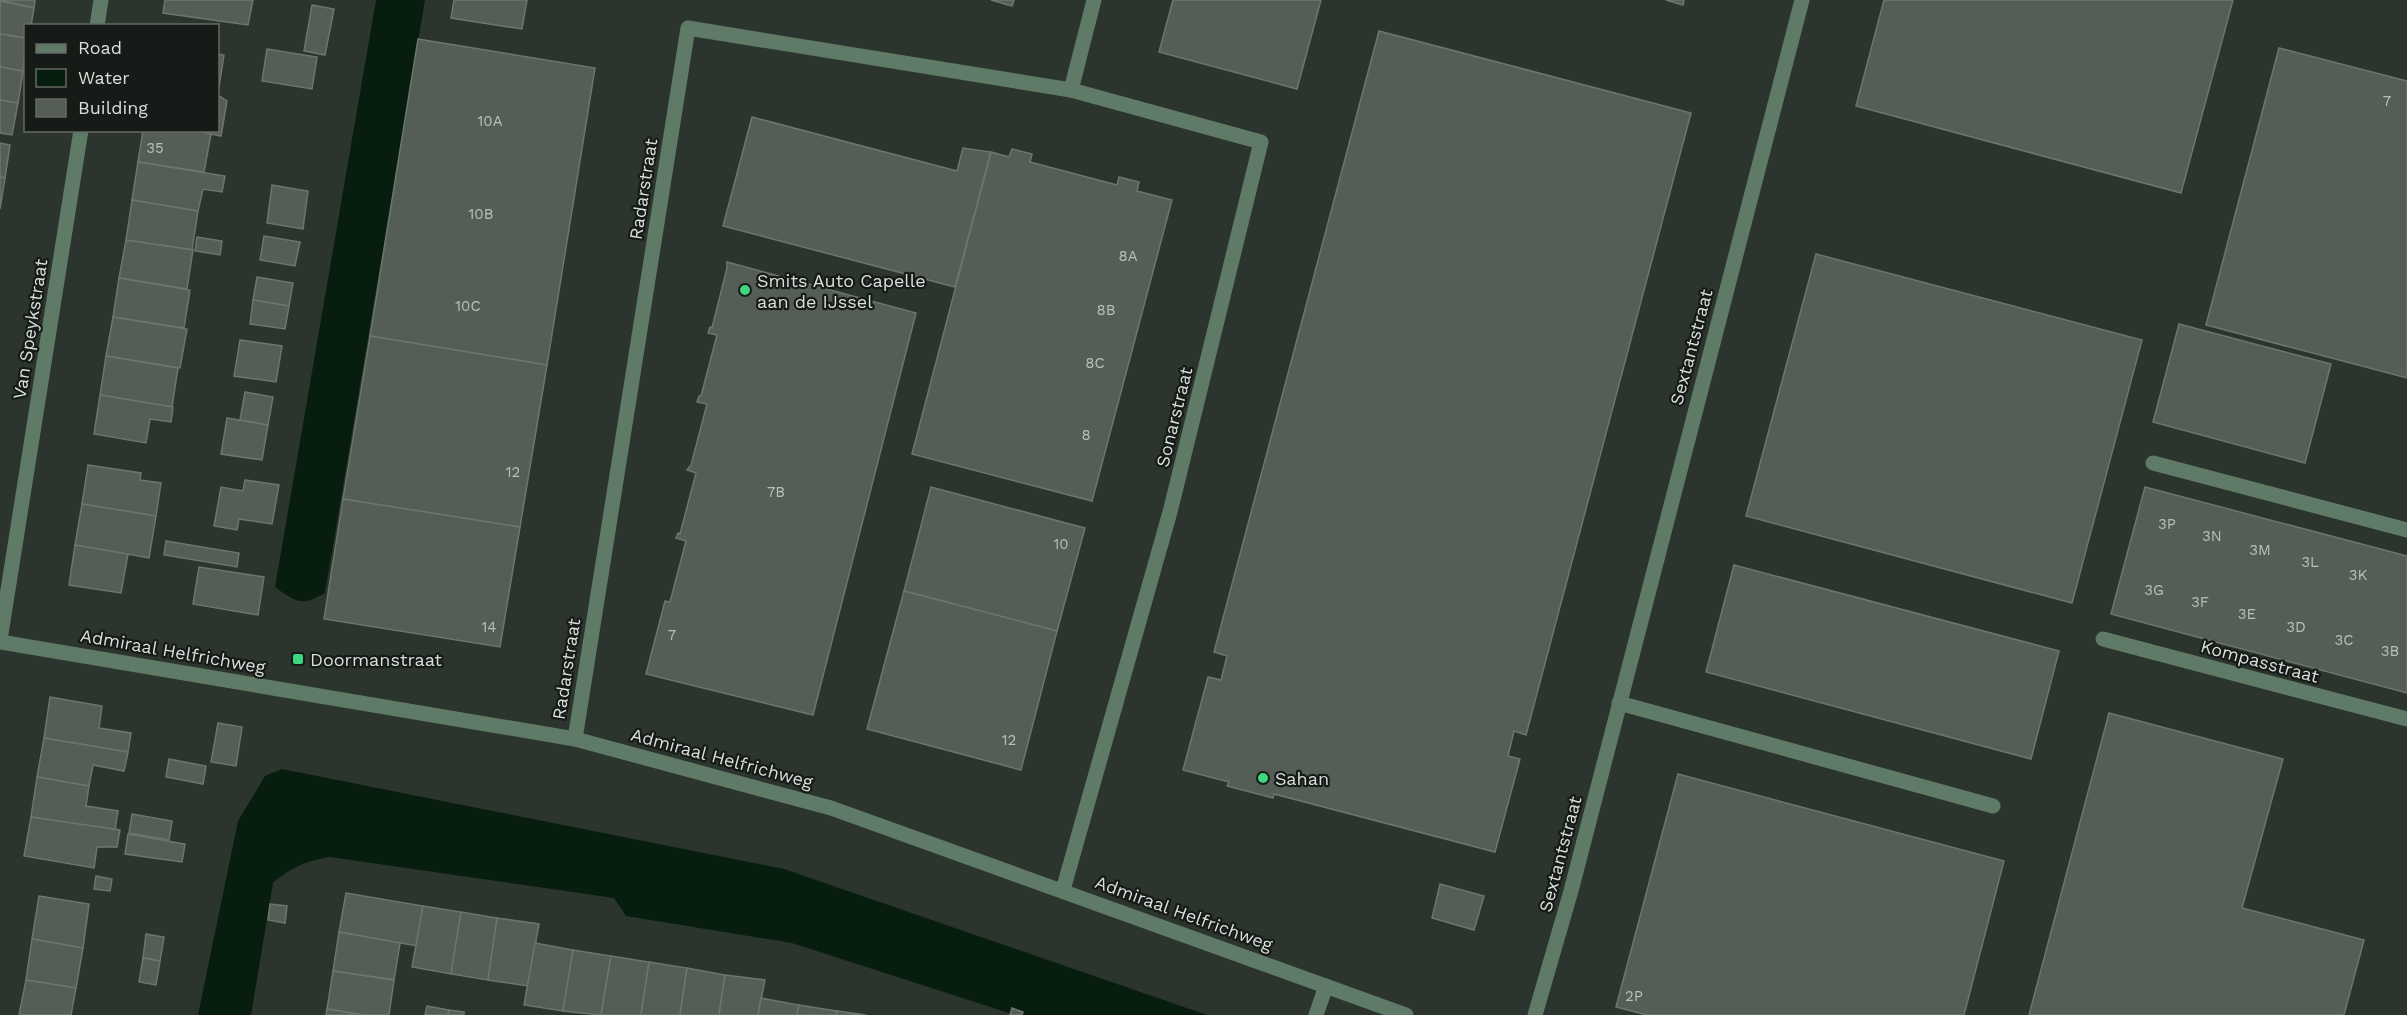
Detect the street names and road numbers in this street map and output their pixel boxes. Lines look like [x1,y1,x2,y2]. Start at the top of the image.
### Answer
street label: Radarstraat [625,136,661,241]
street label: Van Speykstraat [9,257,52,401]
street label: Sextantstraat [1665,286,1717,407]
street label: Sonarstraat [1151,364,1197,469]
street label: Radarstraat [548,616,584,721]
street label: Admiraal Helfrichweg [79,624,268,678]
street label: Kompasstraat [2199,635,2322,687]
street label: Admiraal Helfrichweg [629,724,816,793]
street label: Sextantstraat [1534,793,1586,914]
street label: Admiraal Helfrichweg [1092,871,1276,955]

